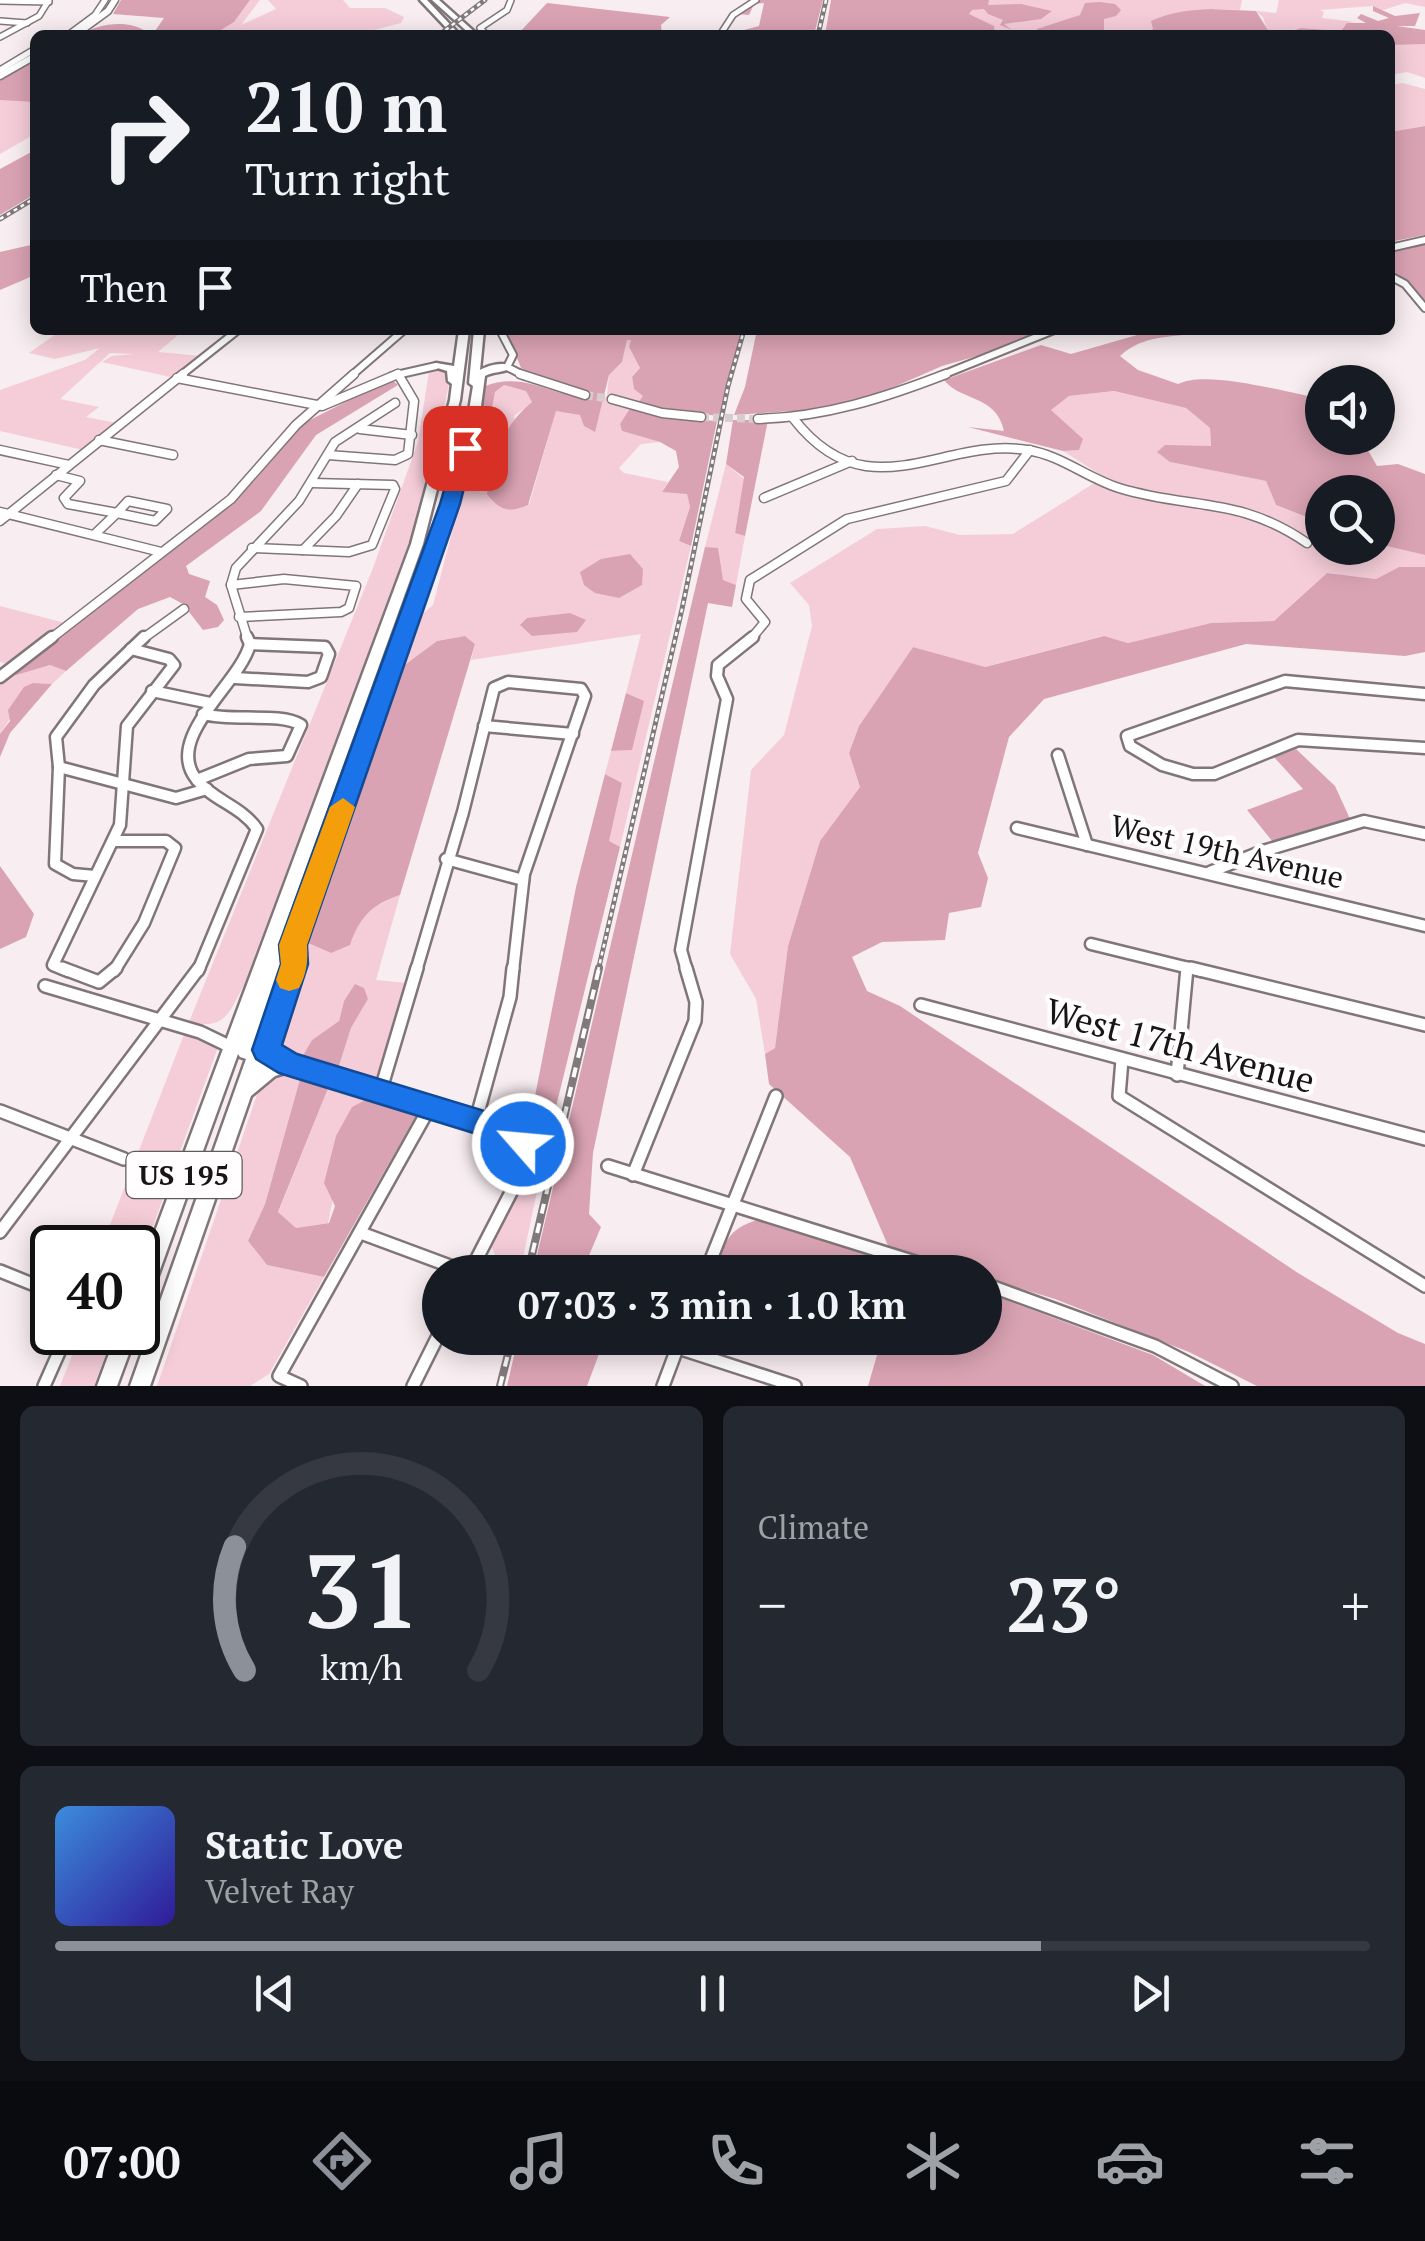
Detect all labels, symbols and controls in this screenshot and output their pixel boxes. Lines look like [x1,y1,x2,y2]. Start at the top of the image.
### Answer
text: 210 m [245,59,447,152]
icon: right [80,70,210,200]
text: Turn right [245,148,450,208]
icon: arrive [188,260,243,315]
text: Then [80,263,168,313]
map controls [1305,365,1395,565]
button: sound [1305,365,1395,455]
pin [423,406,508,491]
icon: arrive [438,421,493,476]
button: search [1305,475,1395,565]
street label: West 19th Avenue [1107,805,1348,897]
street label: West 17th Avenue [1041,987,1320,1103]
position arrow [471,1092,575,1196]
road number: US 195 [126,1152,242,1198]
speed limit sign: 40 [30,1225,160,1355]
text: 07:03 · 3 min · 1.0 km [518,1280,906,1330]
text: Climate [758,1506,869,1548]
text: 31 [302,1520,420,1658]
text: 23° [1006,1554,1122,1653]
text: − [758,1568,787,1641]
text: + [1341,1568,1370,1641]
text: km/h [320,1643,403,1690]
text: Static Love [205,1820,403,1870]
text: Velvet Ray [205,1870,354,1912]
icon: previous [247,1966,302,2021]
icon: pause [685,1966,740,2021]
icon: next [1123,1966,1178,2021]
icon: directions [307,2126,377,2196]
icon: music [504,2126,574,2196]
icon: phone [701,2126,771,2196]
icon: climate [898,2126,968,2196]
icon: car [1095,2126,1165,2196]
icon: filters [1292,2126,1362,2196]
text: 07:00 [63,2131,181,2191]

